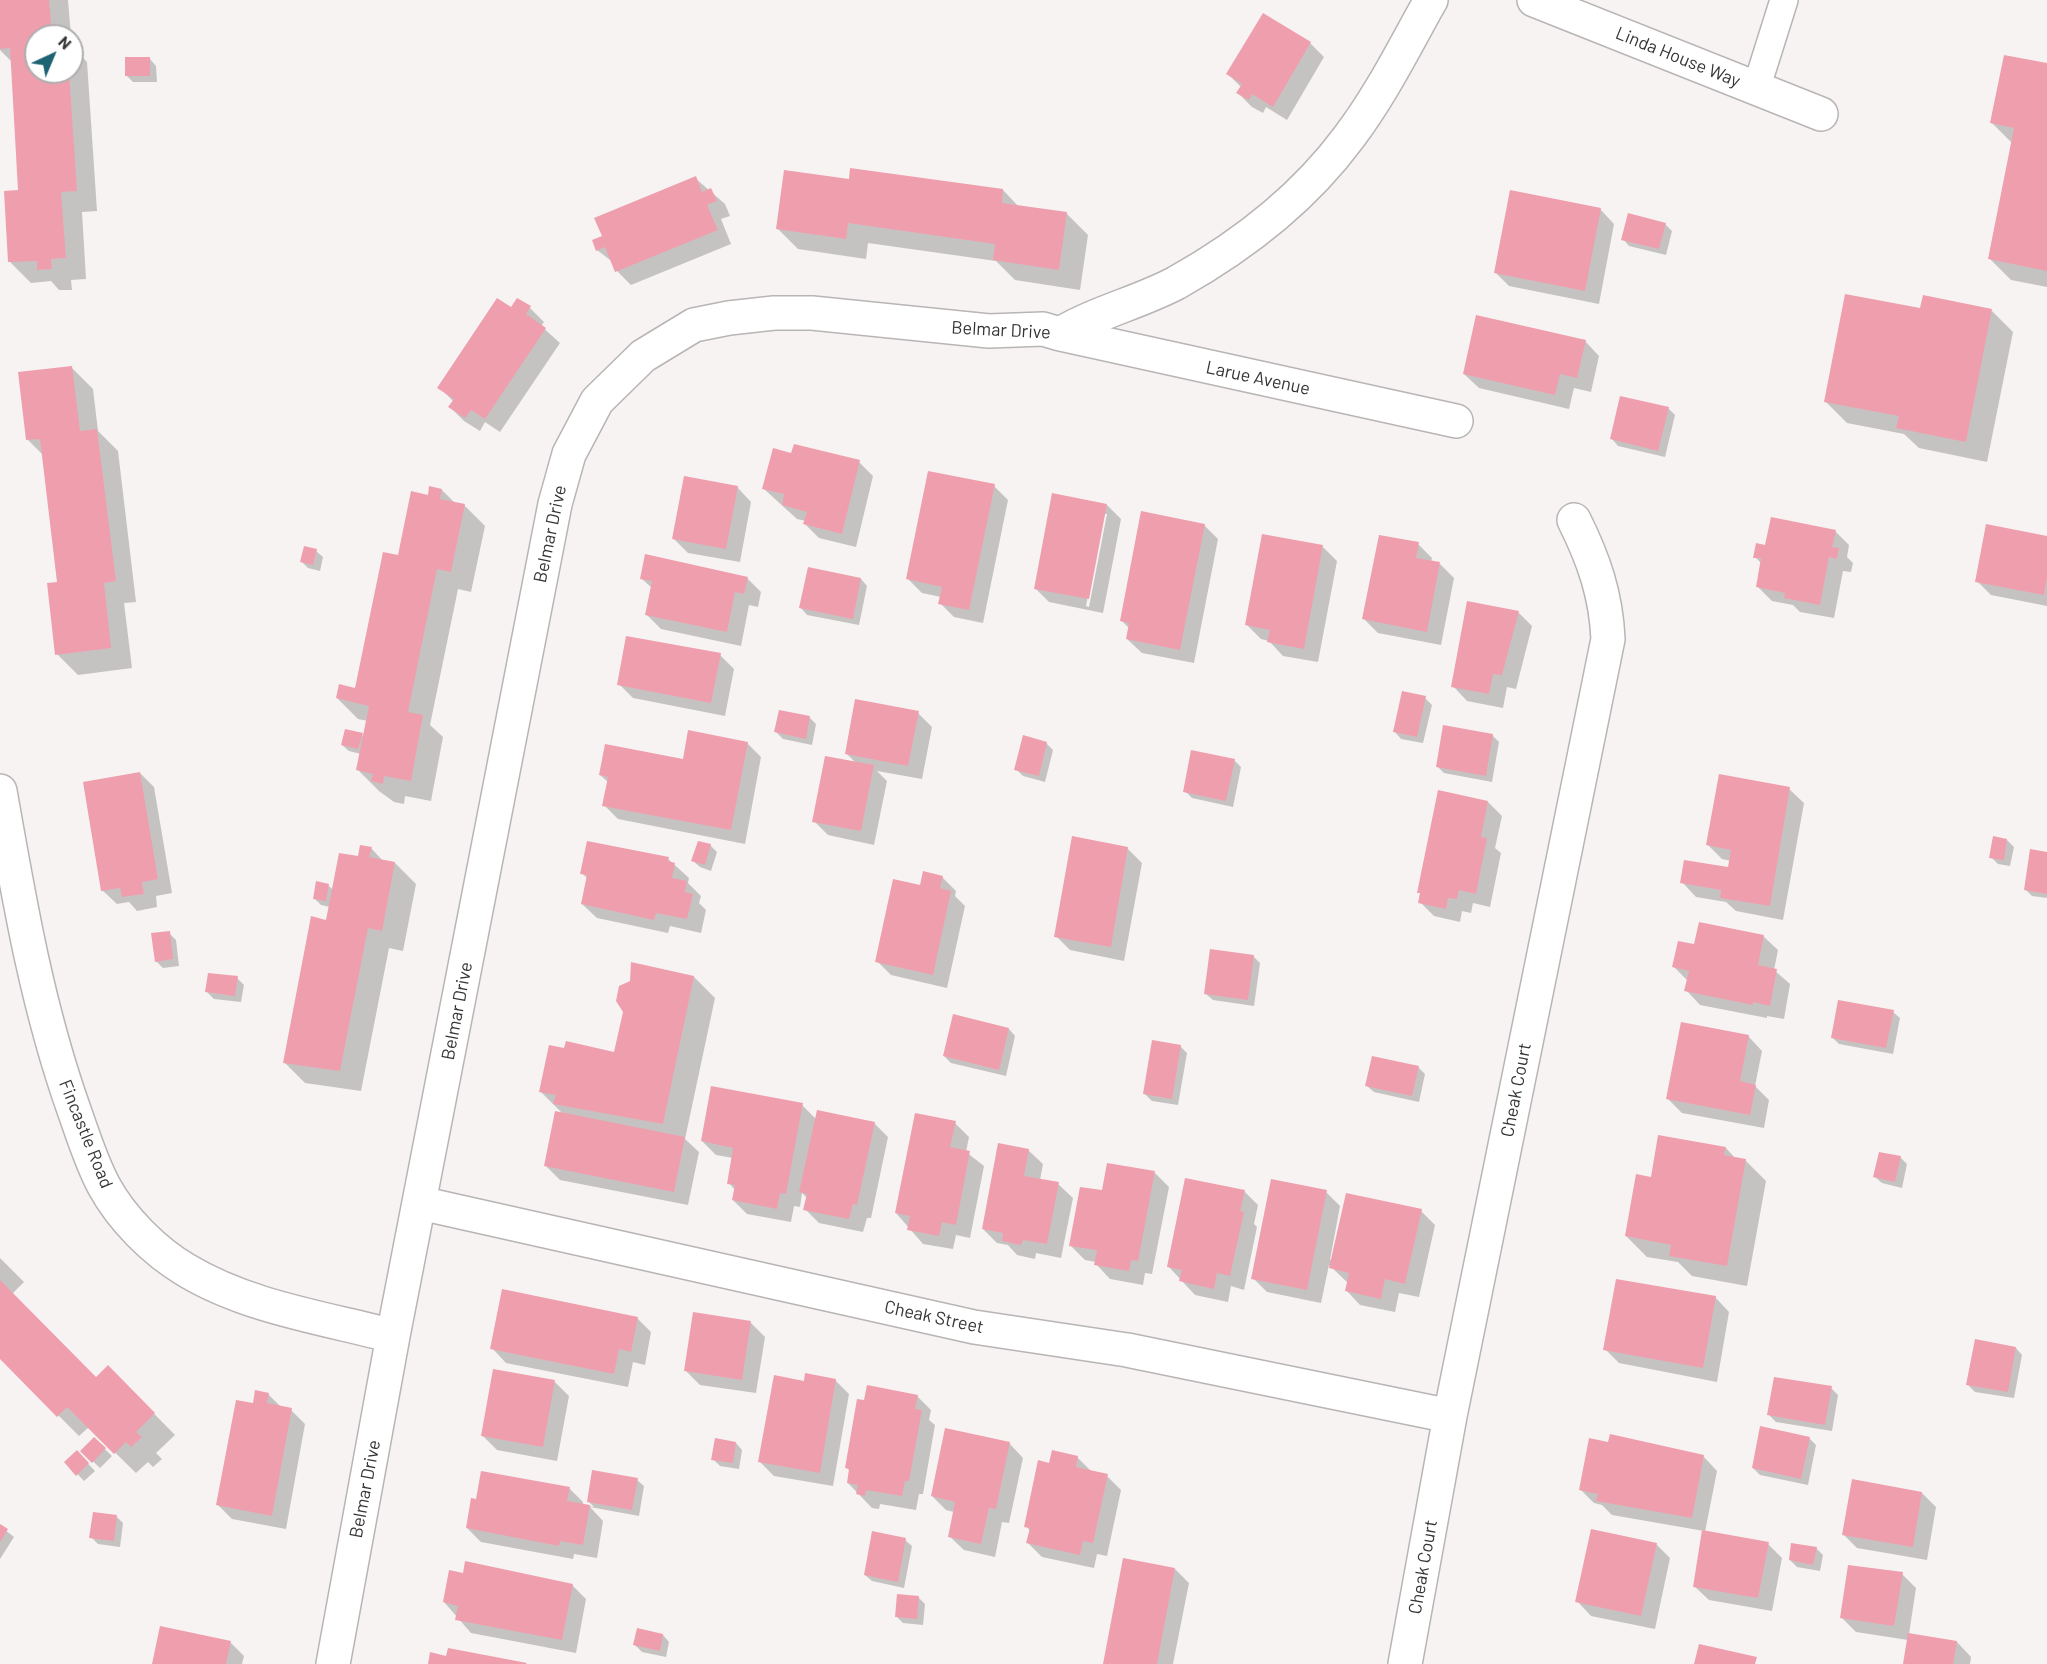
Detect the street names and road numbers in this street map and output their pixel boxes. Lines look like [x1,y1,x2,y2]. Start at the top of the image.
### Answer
street label: Linda House Way [1613,22,1743,92]
street label: Belmar Drive [951,317,1051,343]
street label: Larue Avenue [1204,356,1312,400]
street label: Belmar Drive [529,483,571,585]
street label: Belmar Drive [437,960,477,1062]
street label: Cheak Court [1496,1041,1536,1139]
street label: Fincastle Road [54,1077,118,1191]
street label: Cheak Street [882,1296,986,1338]
street label: Belmar Drive [345,1438,385,1540]
street label: Cheak Court [1404,1518,1442,1616]

